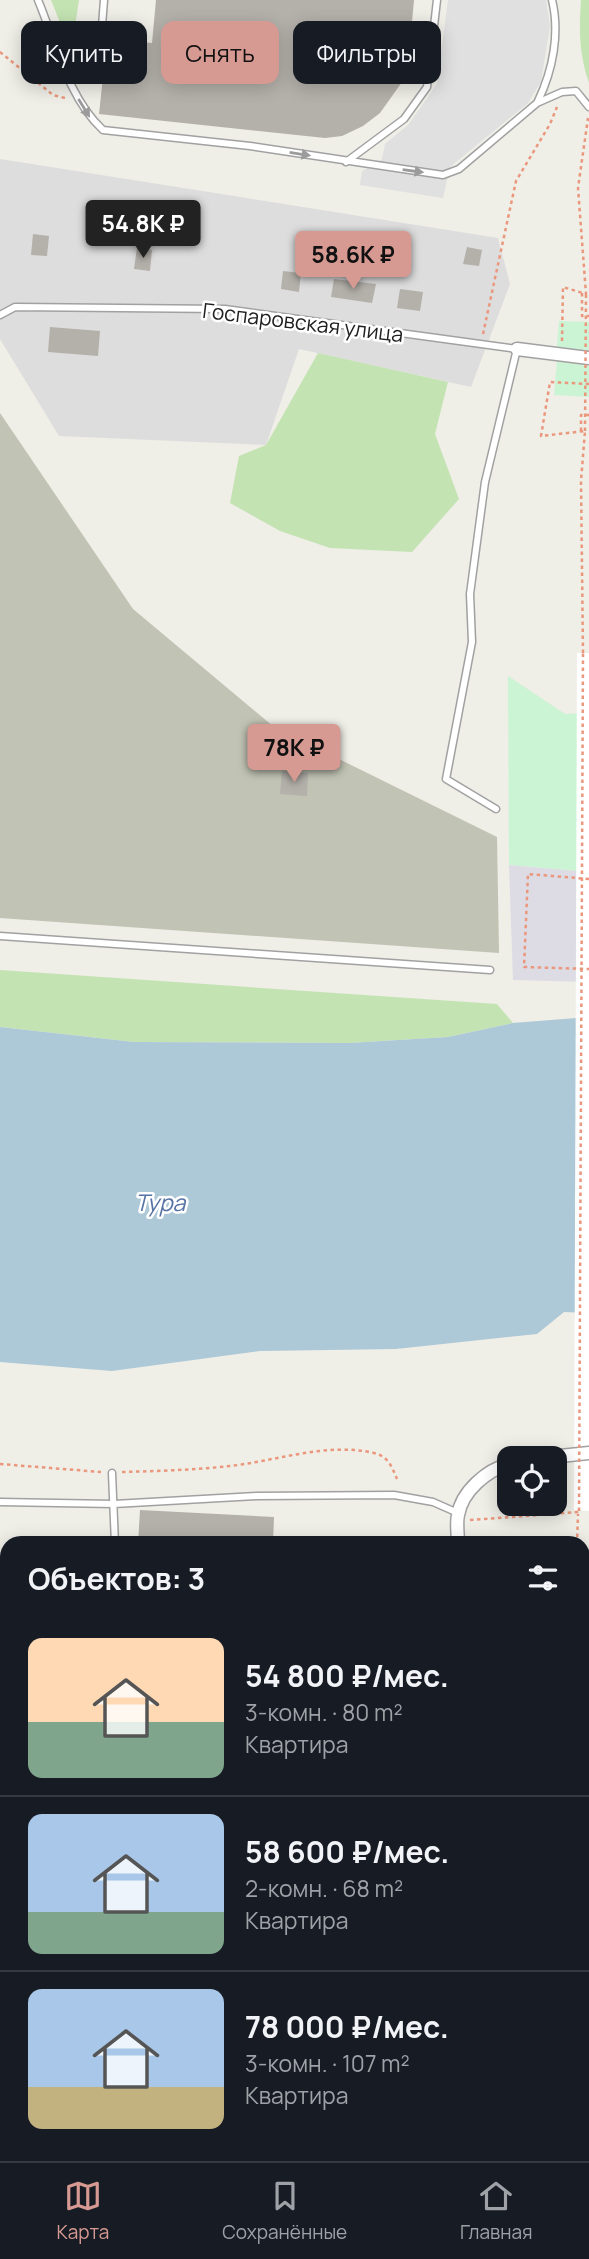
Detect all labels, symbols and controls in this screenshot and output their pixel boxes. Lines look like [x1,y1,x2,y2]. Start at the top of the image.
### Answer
chip: Купить [21,21,147,84]
chip: Снять [161,21,279,84]
chip: Фильтры [293,21,441,84]
one-way arrow [78,98,90,117]
one-way arrow [289,149,311,160]
one-way arrow [403,165,425,176]
pin: 54.8K ₽ [78,201,208,260]
text: 54.8K ₽ [102,207,184,239]
pin: 58.6K ₽ [288,232,418,291]
text: 58.6K ₽ [311,238,395,270]
street label: Госпаровская улица [201,296,405,348]
pin: 78K ₽ [245,724,343,784]
text: 78K ₽ [263,731,325,763]
water label: Тура [135,1186,187,1218]
map controls [497,1446,567,1516]
button: locate [497,1446,567,1516]
text: Объектов: 3 [28,1558,205,1599]
icon: filters [524,1559,562,1597]
text: 54 800 ₽/мес. [245,1655,449,1696]
icon: home [84,1666,168,1750]
text: 3-комн. · 80 m² [245,1696,403,1728]
text: Квартира [245,1728,349,1760]
text: 58 600 ₽/мес. [245,1831,449,1872]
icon: home [84,1842,168,1926]
text: 2-комн. · 68 m² [245,1872,403,1904]
text: Квартира [245,1904,349,1936]
text: 78 000 ₽/мес. [245,2006,449,2047]
icon: home [84,2017,168,2101]
text: 3-комн. · 107 m² [245,2047,410,2079]
text: Квартира [245,2079,349,2111]
tab: Карта [56,2177,109,2245]
tab: Сохранённые [222,2177,347,2245]
tab: Главная [460,2177,533,2245]

